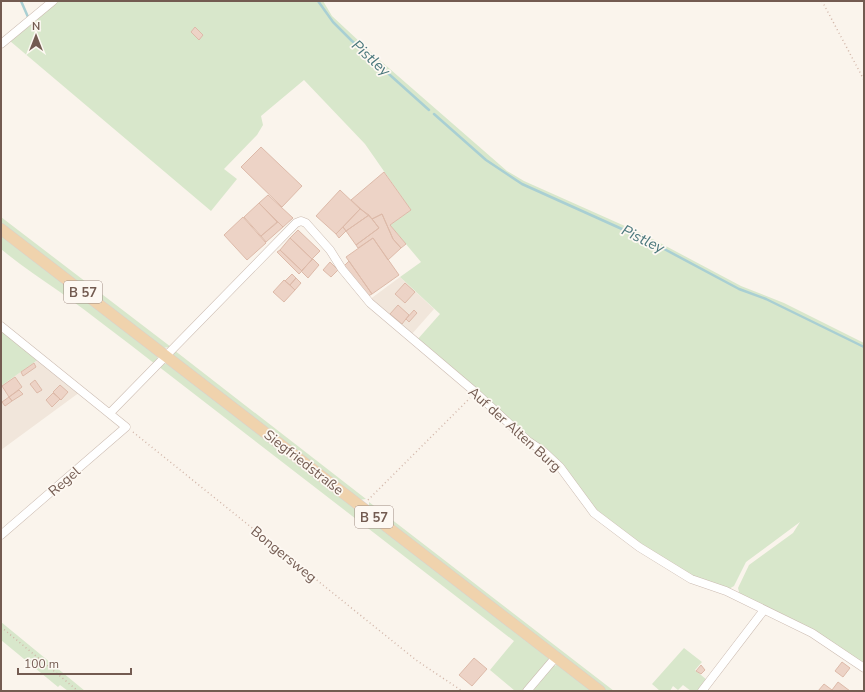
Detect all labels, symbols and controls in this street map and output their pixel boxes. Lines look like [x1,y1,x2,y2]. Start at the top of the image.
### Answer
north arrow [16,16,56,56]
text: N [32,19,40,34]
water label: Pistley [347,35,395,81]
water label: Pistley [618,220,669,258]
road number: B 57 [64,281,102,303]
street label: Auf der Alten Burg [464,382,565,476]
street label: Siegfriedstraße [260,425,347,499]
street label: Regel [44,462,85,501]
road number: B 57 [355,506,393,528]
street label: Bongersweg [247,522,321,587]
scale bar [18,650,131,676]
text: 100 m [24,656,59,672]

